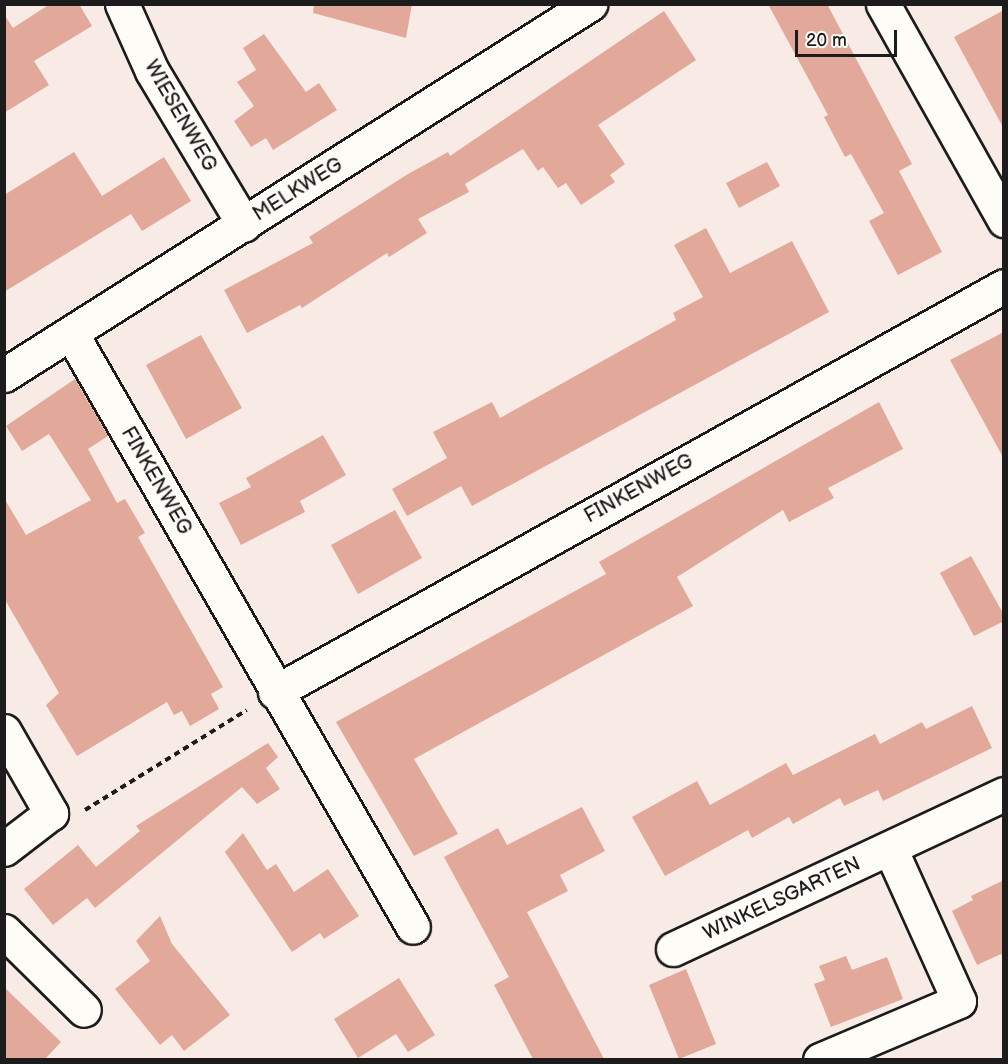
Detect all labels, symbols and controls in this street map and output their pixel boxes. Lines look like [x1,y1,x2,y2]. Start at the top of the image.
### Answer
scale bar [798,18,900,56]
text: 20 m [806,30,847,51]
street label: WIESENWEG [139,56,221,176]
street label: MELKWEG [249,153,347,227]
street label: FINKENWEG [115,423,197,539]
street label: FINKENWEG [580,449,698,529]
street label: WINKELSGARTEN [700,852,864,946]

